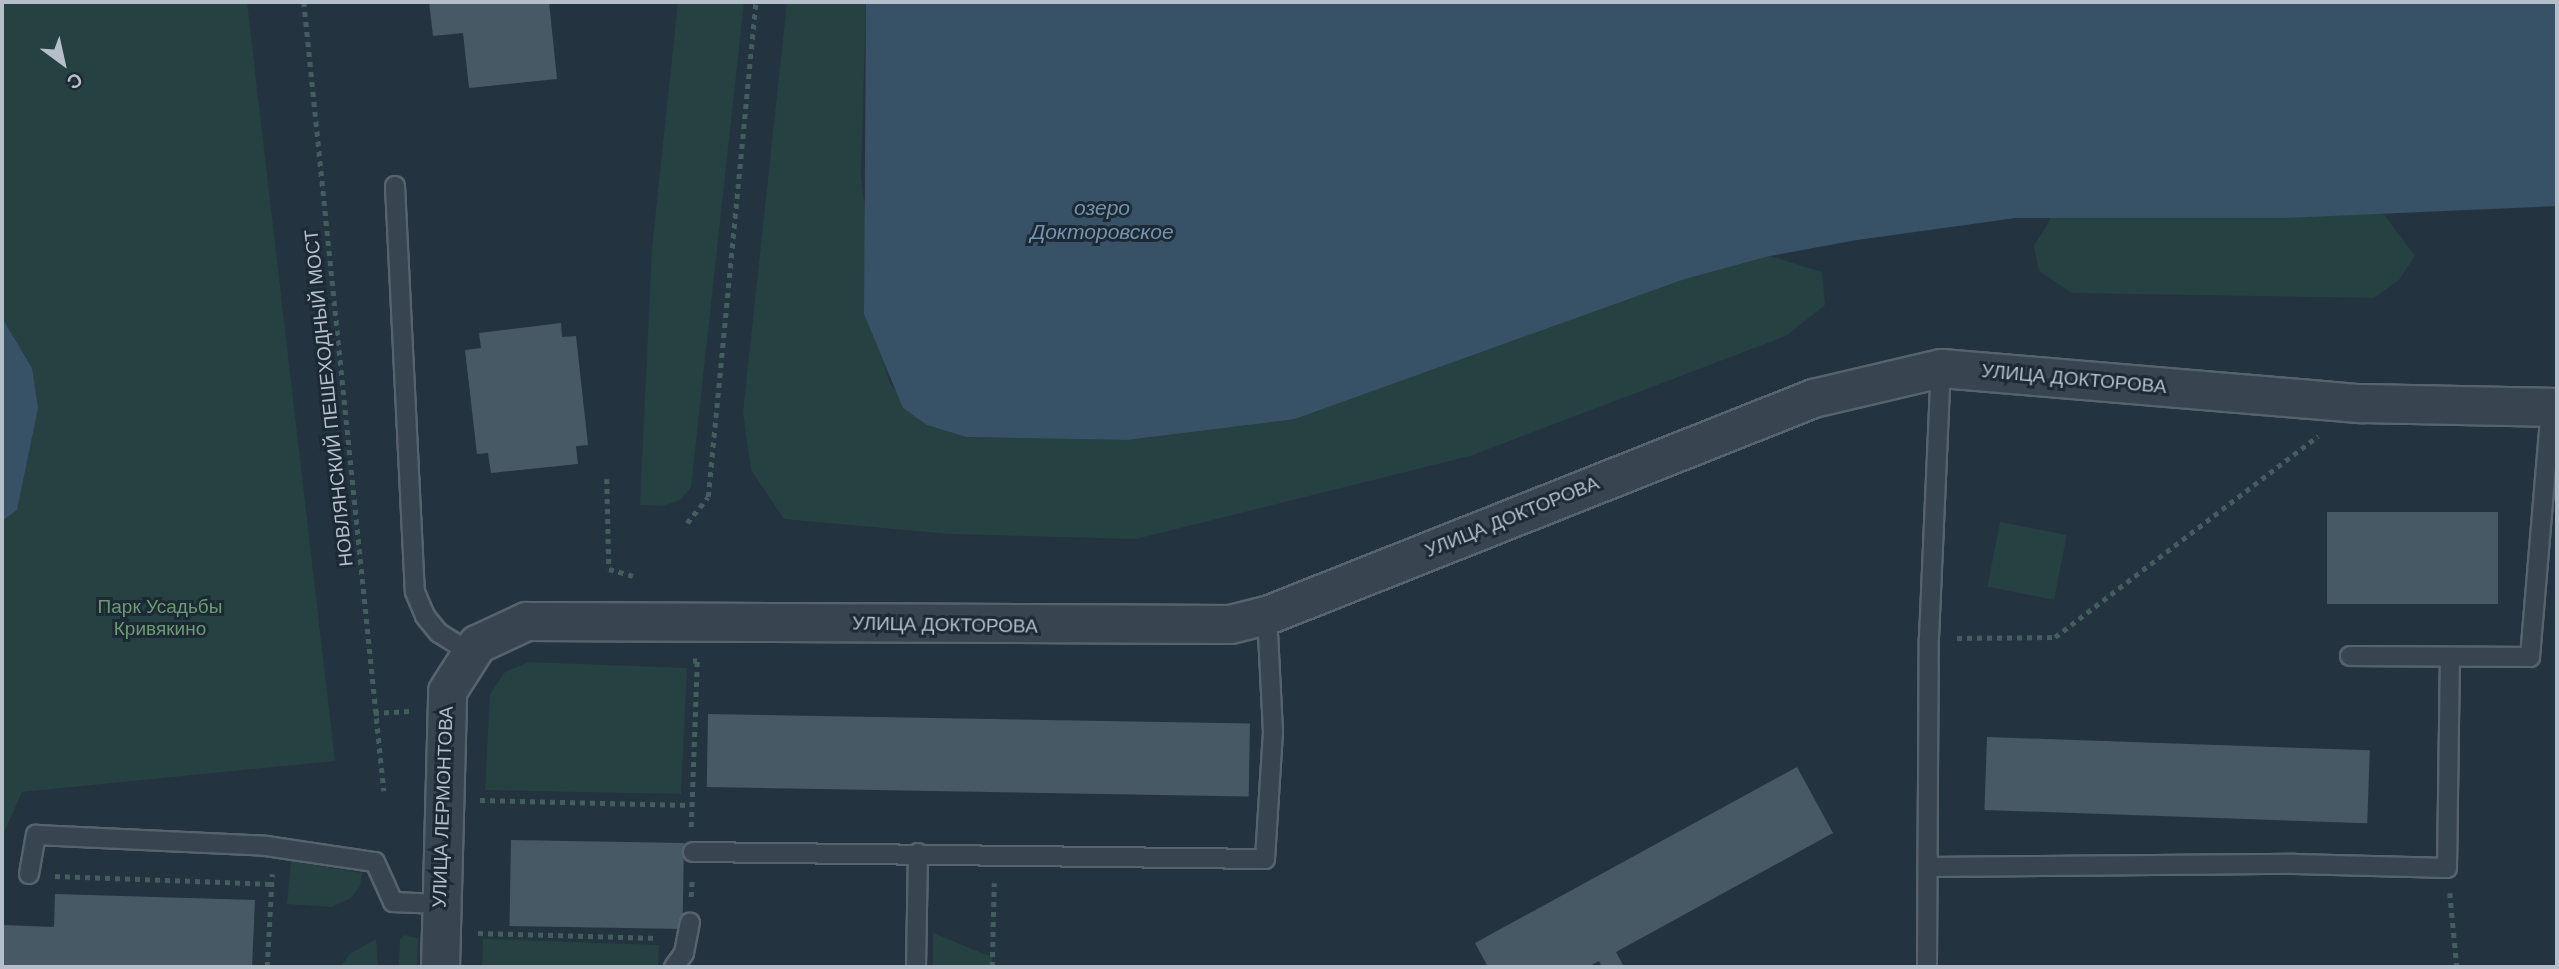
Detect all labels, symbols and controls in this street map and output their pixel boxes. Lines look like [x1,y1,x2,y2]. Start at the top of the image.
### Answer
north arrow [28,28,98,98]
text: С [63,68,86,94]
water label: озеро Докторовское [1030,195,1174,245]
street label: НОВЛЯНСКИЙ ПЕШЕХОДНЫЙ МОСТ [300,228,358,568]
street label: УЛИЦА ДОКТОРОВА [1981,360,2167,398]
street label: УЛИЦА ДОКТОРОВА [1422,472,1602,562]
park label: Парк Усадьбы Кривякино [98,596,222,640]
street label: УЛИЦА ДОКТОРОВА [852,612,1038,638]
street label: УЛИЦА ЛЕРМОНТОВА [428,706,458,908]

